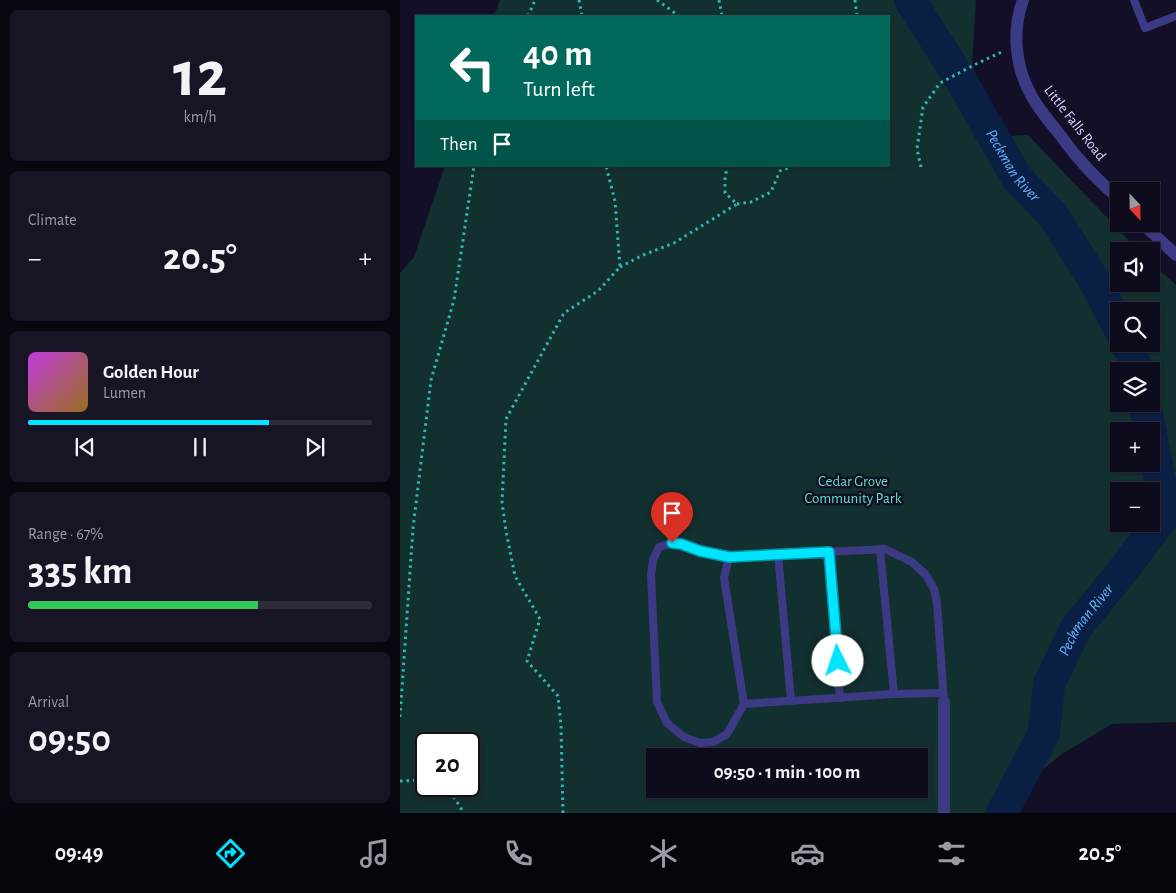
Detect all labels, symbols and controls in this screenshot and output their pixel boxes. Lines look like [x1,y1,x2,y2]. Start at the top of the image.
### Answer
icon: left [440,35,505,100]
text: 40 m [523,37,592,72]
text: 12 [173,43,227,108]
text: Turn left [523,78,595,100]
street label: Little Falls Road [1041,83,1109,164]
text: km/h [183,109,217,125]
water label: Peckman River [983,127,1044,205]
icon: arrive [488,130,516,158]
text: Then [440,135,478,154]
north arrow [1110,182,1160,232]
map controls [1110,182,1160,532]
text: Climate [28,212,77,228]
text: 20.5° [163,239,237,277]
button: sound [1110,242,1160,292]
text: − [28,245,41,273]
text: + [359,245,372,273]
button: search [1110,302,1160,352]
button: layers [1110,362,1160,412]
text: Golden Hour [103,363,199,382]
text: Lumen [103,385,146,401]
button: + [1110,422,1160,472]
icon: previous [71,433,99,461]
icon: pause [186,433,214,461]
icon: next [301,433,329,461]
park label: Cedar Grove Community Park [805,474,902,506]
button: − [1110,482,1160,532]
pin [651,492,693,543]
icon: arrive [658,499,686,527]
text: Range · 67% [28,526,104,542]
text: 335 km [28,553,132,591]
water label: Peckman River [1056,580,1117,658]
position arrow [811,634,863,686]
text: Arrival [28,694,69,710]
text: 09:50 [28,721,111,759]
speed limit sign: 20 [415,732,480,797]
text: 09:50 · 1 min · 100 m [714,763,860,782]
icon: directions [213,836,248,871]
icon: music [357,836,392,871]
icon: phone [501,836,536,871]
icon: climate [646,836,681,871]
icon: car [790,836,825,871]
icon: filters [934,836,969,871]
text: 09:49 [55,842,103,864]
text: 20.5° [1078,842,1121,864]

